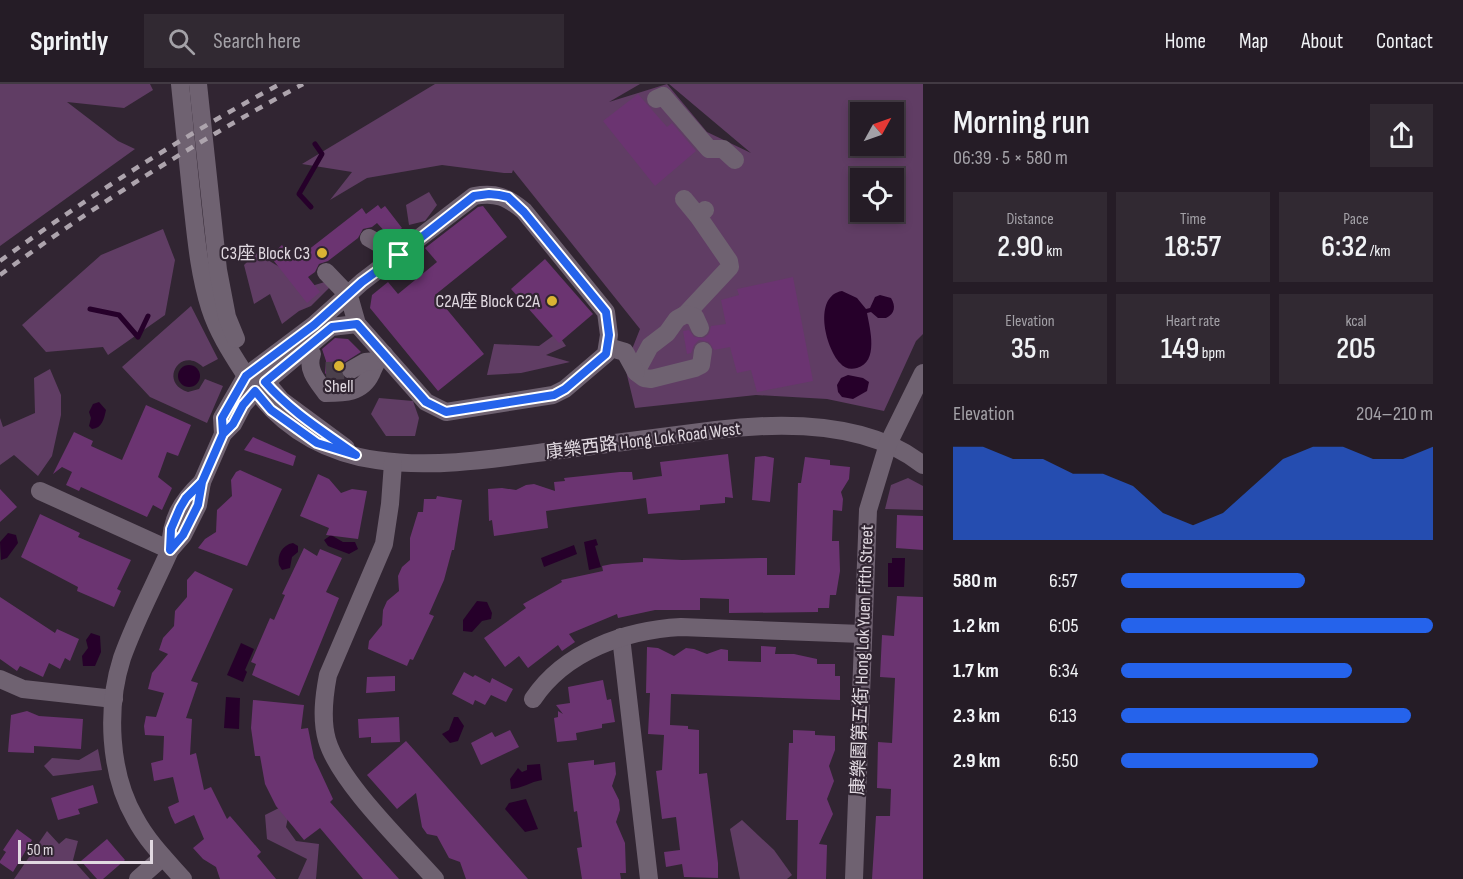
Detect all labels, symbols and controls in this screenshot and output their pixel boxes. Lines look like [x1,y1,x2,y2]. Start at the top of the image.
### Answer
search box [144,14,564,68]
text: Sprintly [30,25,108,58]
icon: search [165,25,198,58]
text: Search here [213,28,301,55]
text: Home [1165,29,1206,54]
text: Map [1239,29,1268,54]
text: About [1301,29,1343,54]
text: Contact [1376,29,1433,54]
north arrow [850,102,904,156]
map controls [850,102,904,222]
text: Morning run [953,103,1090,143]
button: share [1370,104,1433,167]
text: 06:39 · 5 × 580 m [953,146,1068,170]
button: locate [850,168,904,222]
text: Distance [1006,210,1054,229]
text: Time [1180,210,1206,229]
text: Pace [1343,210,1369,229]
pin [373,229,424,280]
text: 2.90 [997,229,1044,265]
text: 18:57 [1165,229,1221,265]
text: 6:32 [1321,229,1367,265]
icon: arrive [382,238,415,271]
text: km [1044,242,1063,261]
text: /km [1367,242,1391,261]
place label: C3座 Block C3 [221,243,310,264]
marker: C3座 Block C3 [315,246,329,260]
place label: C2A座 Block C2A [435,291,540,312]
marker: C2A座 Block C2A [545,294,559,308]
text: Elevation [1005,312,1055,331]
text: Heart rate [1166,312,1220,331]
text: kcal [1345,312,1367,331]
text: 35 [1011,331,1036,367]
text: 149 [1161,331,1199,367]
text: 205 [1336,331,1376,367]
text: m [1036,344,1049,363]
text: bpm [1199,344,1225,363]
marker: Shell [332,359,346,373]
place label: Shell [324,376,354,397]
text: Elevation [953,402,1015,426]
text: 204–210 m [1356,402,1433,426]
street label: 康樂西路 Hong Lok Road West [544,418,742,463]
street label: 康樂園第五街 Hong Lok Yuen Fifth Street [847,524,878,796]
text: 580 m [953,569,997,593]
text: 6:57 [1049,569,1077,593]
text: 1.2 km [953,614,1000,638]
text: 6:05 [1049,614,1078,638]
text: 1.7 km [953,659,999,683]
text: 6:34 [1049,659,1078,683]
text: 2.3 km [953,704,1000,728]
text: 6:13 [1049,704,1077,728]
text: 2.9 km [953,749,1000,773]
text: 6:50 [1049,749,1078,773]
scale bar [18,837,153,864]
text: 50 m [27,841,53,860]

